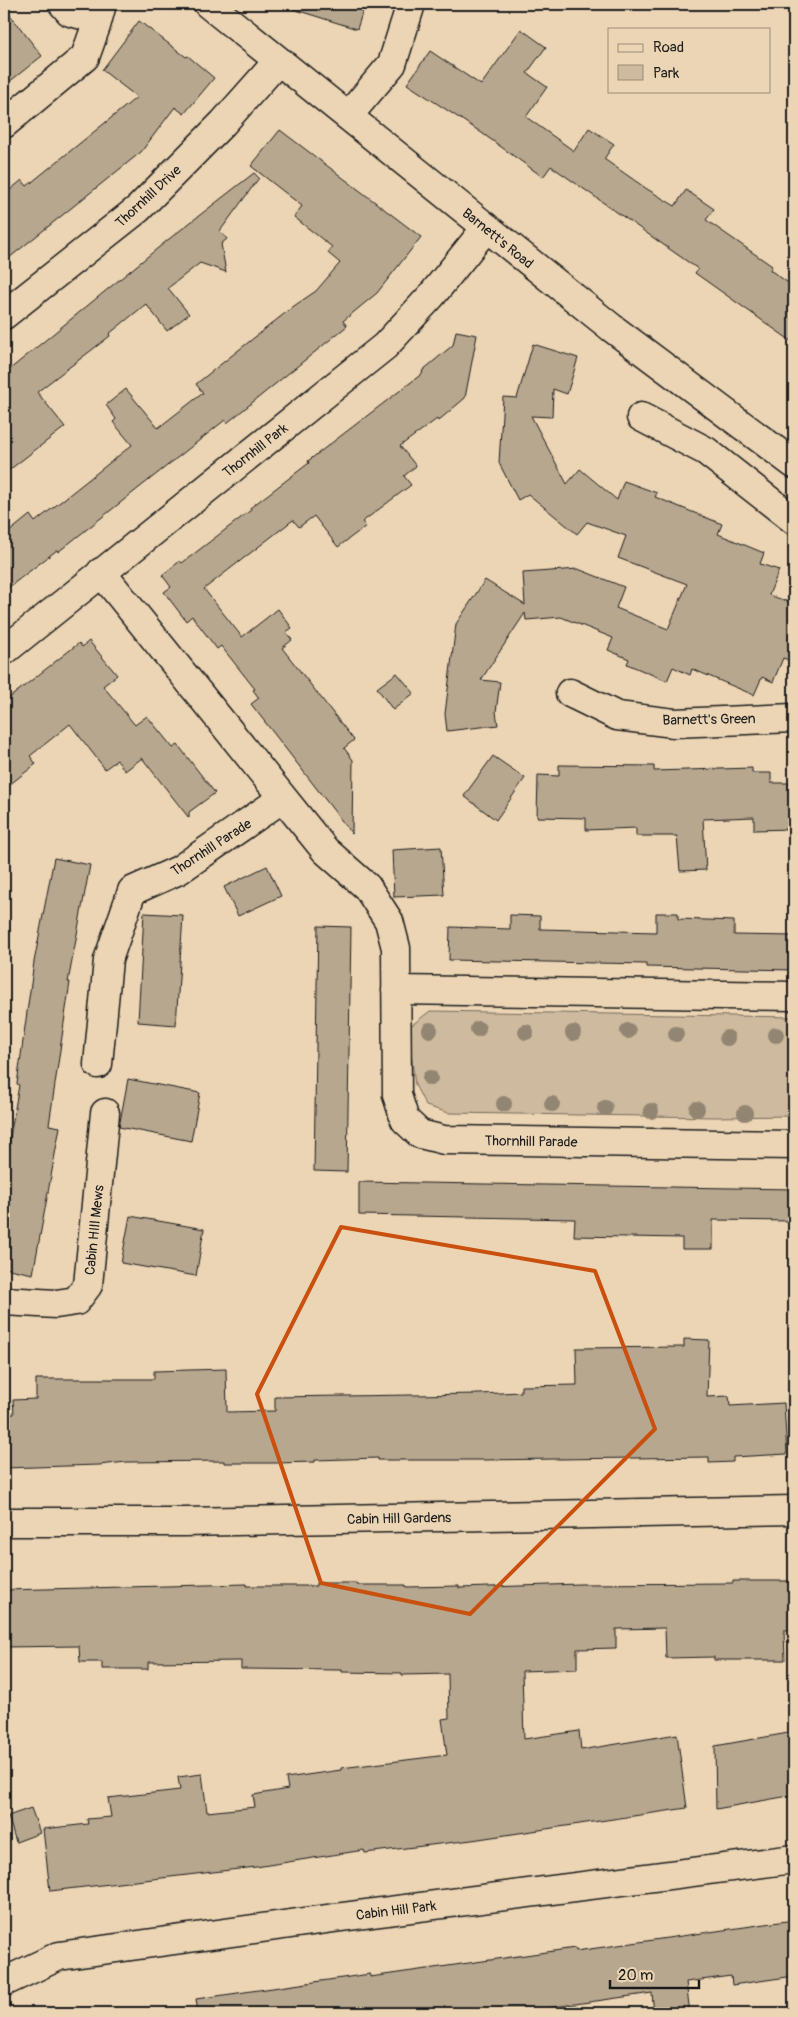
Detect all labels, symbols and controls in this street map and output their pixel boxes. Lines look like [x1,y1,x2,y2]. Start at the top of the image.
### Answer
legend [608,28,770,92]
text: Road [653,38,684,57]
text: Park [653,64,680,83]
street label: Thornhill Drive [112,162,185,231]
street label: Barnett's Road [459,205,537,272]
street label: Thornhill Park [219,420,291,481]
street label: Barnett's Green [662,710,756,729]
street label: Thornhill Parade [168,815,255,880]
street label: Thornhill Parade [484,1132,578,1151]
street label: Cabin HIll Mews [81,1183,108,1276]
street label: Cabin Hill Gardens [347,1509,452,1528]
street label: Cabin Hill Park [355,1897,437,1924]
scale bar [610,1957,699,1989]
text: 20 m [618,1966,653,1985]

